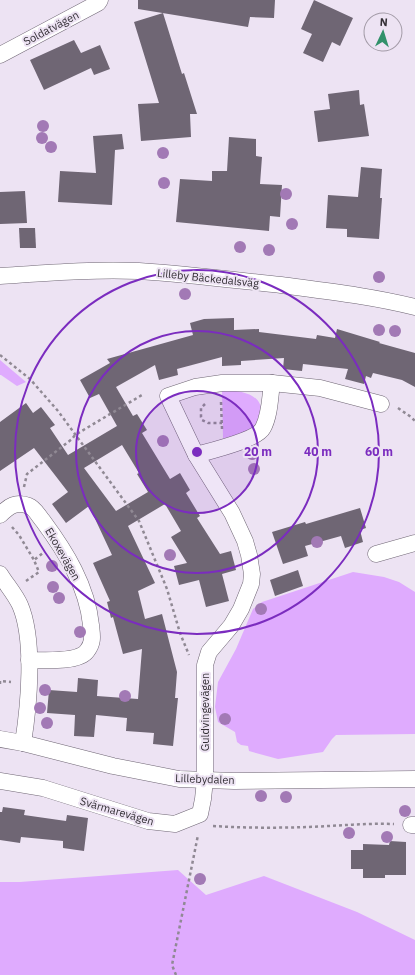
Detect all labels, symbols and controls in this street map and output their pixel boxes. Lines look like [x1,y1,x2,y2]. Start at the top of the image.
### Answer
street label: Soldatvägen [21,8,81,48]
north arrow [363,12,403,52]
text: N [379,15,388,29]
street label: Lilleby Bäckedalsväg [156,266,260,290]
text: 20 m [244,444,272,459]
text: 40 m [304,444,332,459]
text: 60 m [365,444,393,459]
centre of rings [190,445,204,459]
street label: Ekoxevägen [42,525,84,583]
street label: Guldvingevägen [198,673,212,751]
street label: Lillebydalen [175,771,235,787]
street label: Svärmarevägen [78,794,156,828]

